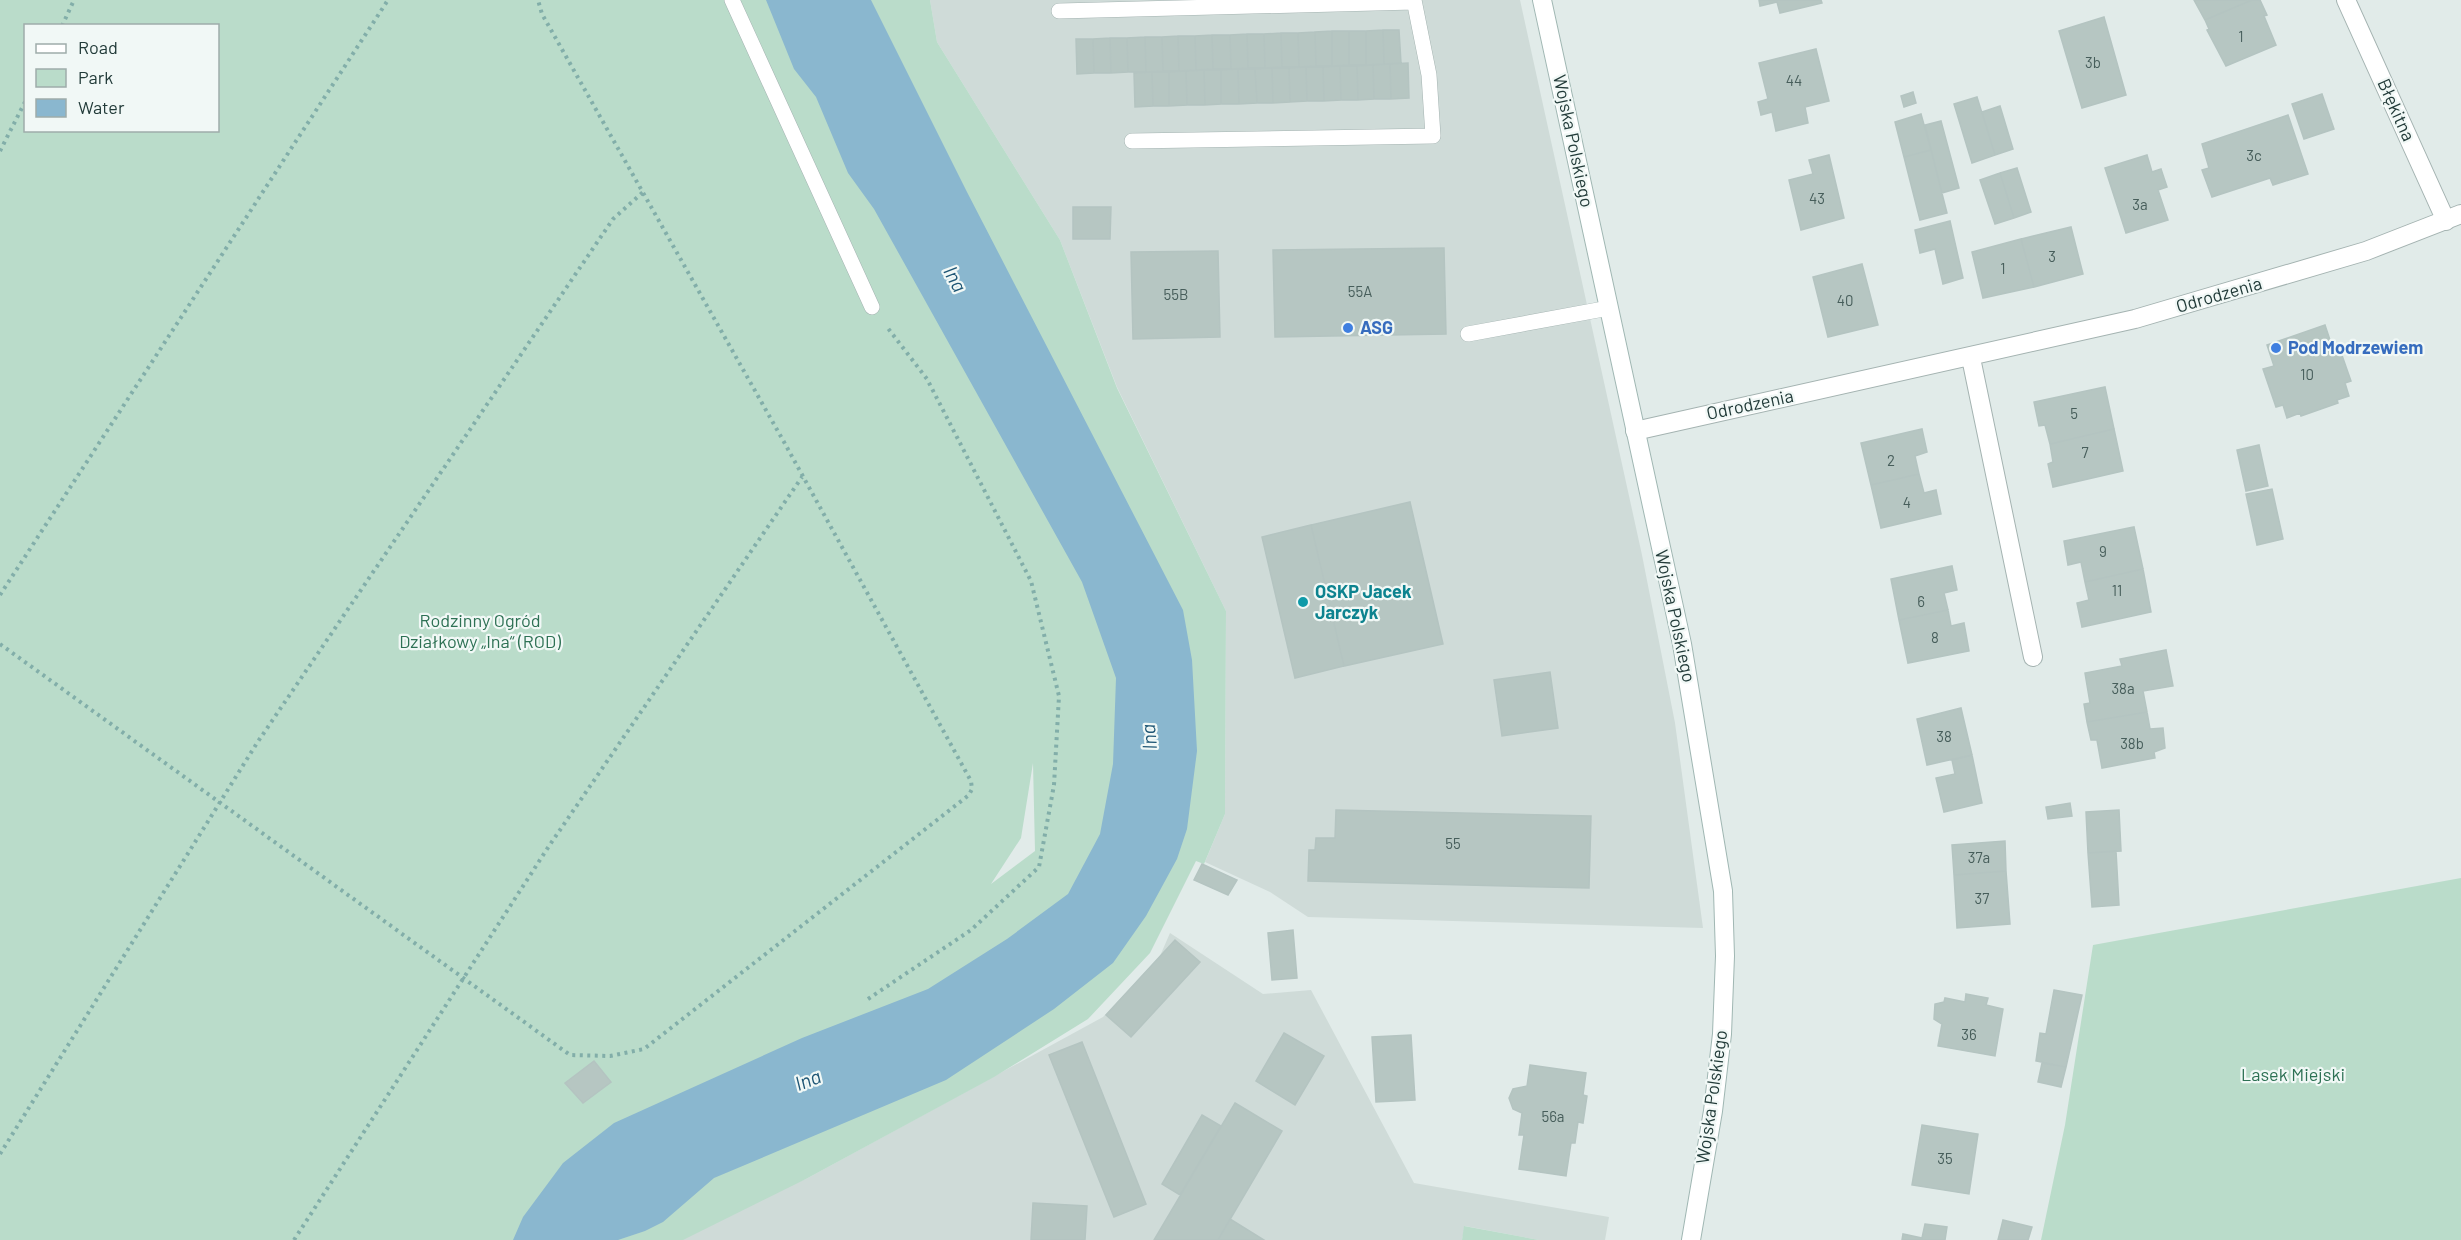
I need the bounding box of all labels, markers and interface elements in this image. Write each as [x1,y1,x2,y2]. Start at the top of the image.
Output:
legend [24,24,219,132]
house number: 1 [2238,27,2244,45]
text: Road [78,36,118,58]
house number: 3b [2085,53,2101,71]
text: Park [78,66,113,88]
house number: 44 [1786,71,1802,89]
street label: Wojska Polskiego [1549,72,1599,209]
street label: Błękitna [2373,75,2420,144]
text: Water [78,96,125,118]
house number: 3c [2246,146,2262,164]
house number: 43 [1809,189,1825,207]
house number: 3a [2132,195,2148,213]
house number: 3 [2048,247,2056,265]
house number: 1 [2000,259,2006,277]
water label: Ina [939,261,973,296]
street label: Odrodzenia [2173,271,2264,317]
house number: 55A [1348,282,1372,300]
house number: 55B [1164,285,1188,303]
house number: 40 [1837,291,1853,309]
place label: ASG [1360,316,1393,338]
marker: ASG [1341,321,1355,335]
place label: Pod Modrzewiem [2288,336,2423,358]
marker: Pod Modrzewiem [2269,341,2283,355]
house number: 10 [2300,365,2314,383]
street label: Odrodzenia [1704,384,1795,424]
house number: 5 [2070,404,2078,422]
house number: 7 [2081,443,2089,461]
house number: 2 [1887,451,1895,469]
house number: 4 [1903,493,1911,511]
house number: 9 [2099,542,2107,560]
street label: Wojska Polskiego [1651,547,1701,684]
place label: OSKP Jacek Jarczyk [1315,580,1412,623]
house number: 11 [2112,581,2122,599]
house number: 6 [1917,592,1925,610]
marker: OSKP Jacek Jarczyk [1296,595,1310,609]
park label: Rodzinny Ogród Działkowy „Ina“ (ROD) [399,609,561,652]
house number: 8 [1931,628,1939,646]
house number: 38a [2111,679,2135,697]
water label: Ina [1135,723,1161,751]
house number: 38 [1936,727,1952,745]
house number: 38b [2120,734,2144,752]
house number: 55 [1445,834,1461,852]
house number: 37a [1968,848,1990,866]
house number: 37 [1975,889,1989,907]
house number: 36 [1961,1025,1977,1043]
street label: Wojska Polskiego [1691,1028,1731,1165]
water label: Ina [791,1063,824,1095]
park label: Lasek Miejski [2241,1063,2345,1085]
house number: 56a [1541,1107,1565,1125]
house number: 35 [1937,1149,1953,1167]

